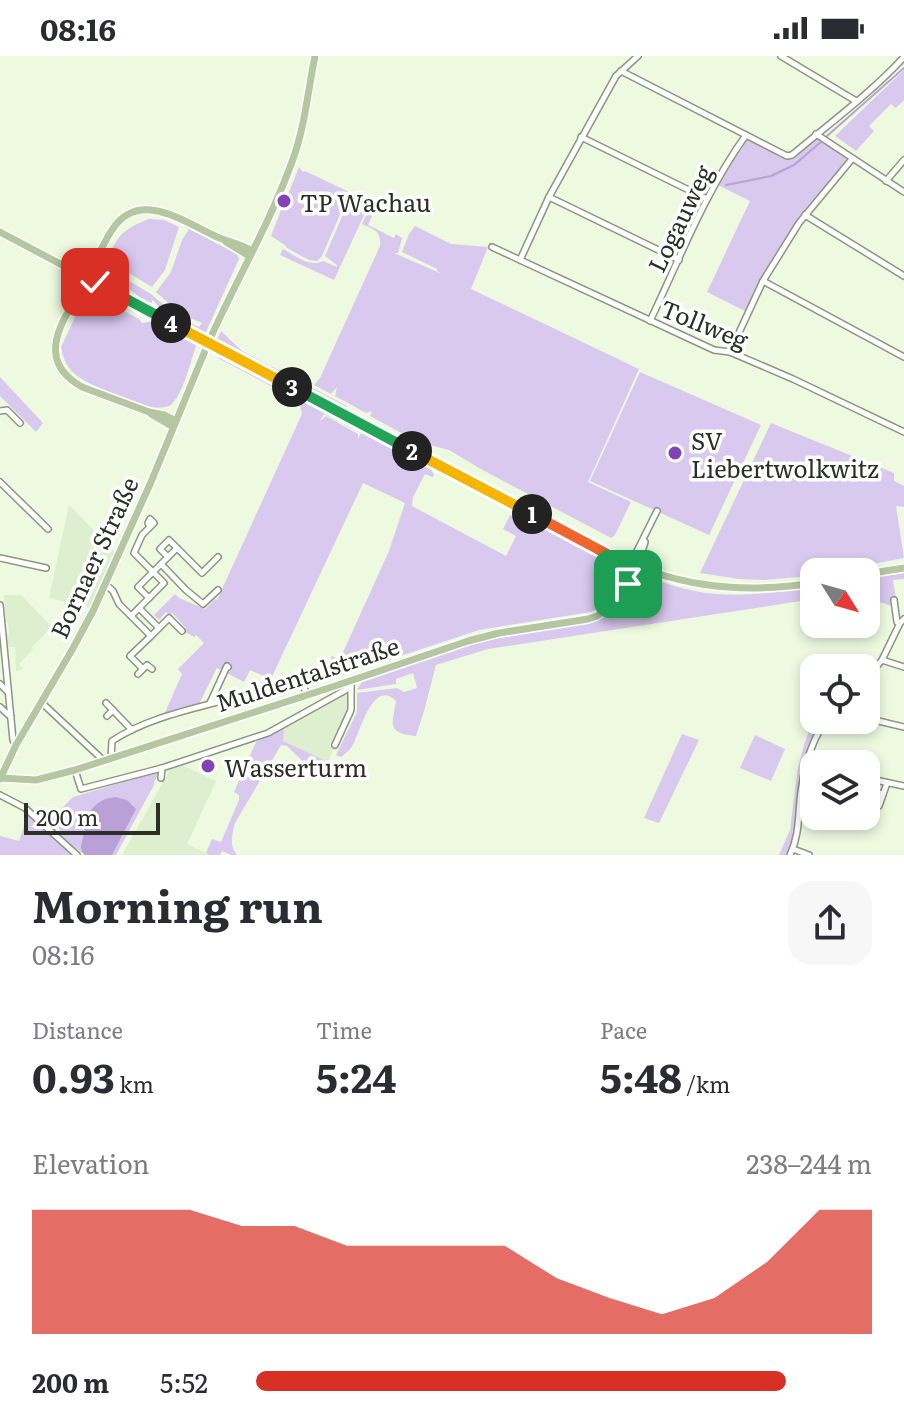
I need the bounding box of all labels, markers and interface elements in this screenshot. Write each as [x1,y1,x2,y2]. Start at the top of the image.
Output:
text: 08:16 [40,6,116,50]
street label: Logauweg [638,158,720,278]
place label: TP Wachau [300,184,431,219]
marker: TP Wachau [275,192,293,210]
pin [61,248,129,316]
icon: check [73,260,117,304]
street label: Tollweg [656,290,755,357]
pin: 4 [151,303,191,343]
text: 4 [164,306,178,339]
pin: 3 [272,367,312,407]
text: 3 [286,370,298,403]
place label: SV Liebertwolkwitz [691,422,879,485]
pin: 2 [392,431,432,471]
text: 2 [406,434,418,467]
marker: SV Liebertwolkwitz [666,444,684,462]
street label: Bornaer Straße [40,471,146,643]
pin: 1 [512,494,552,534]
text: 1 [527,497,537,530]
pin [594,550,662,618]
north arrow [800,558,880,638]
map controls [800,558,880,830]
icon: arrive [606,562,650,606]
street label: Muldentalstraße [211,627,403,719]
button: locate [800,654,880,734]
place label: Wasserturm [224,749,367,784]
button: layers [800,750,880,830]
marker: Wasserturm [199,757,217,775]
scale bar [24,799,160,835]
text: 200 m [36,800,98,833]
text: Morning run [32,871,323,937]
button: share [788,881,872,965]
text: 08:16 [32,934,95,973]
text: Distance [32,1013,123,1046]
text: Time [316,1013,372,1046]
text: Pace [600,1013,647,1046]
text: 0.93 [32,1046,115,1105]
text: 5:24 [316,1046,396,1105]
text: 5:48 [600,1046,682,1105]
text: km [115,1067,154,1100]
text: /km [682,1067,730,1100]
text: Elevation [32,1143,150,1182]
text: 238–244 m [746,1143,872,1182]
text: 200 m [32,1362,109,1401]
text: 5:52 [160,1362,208,1401]

